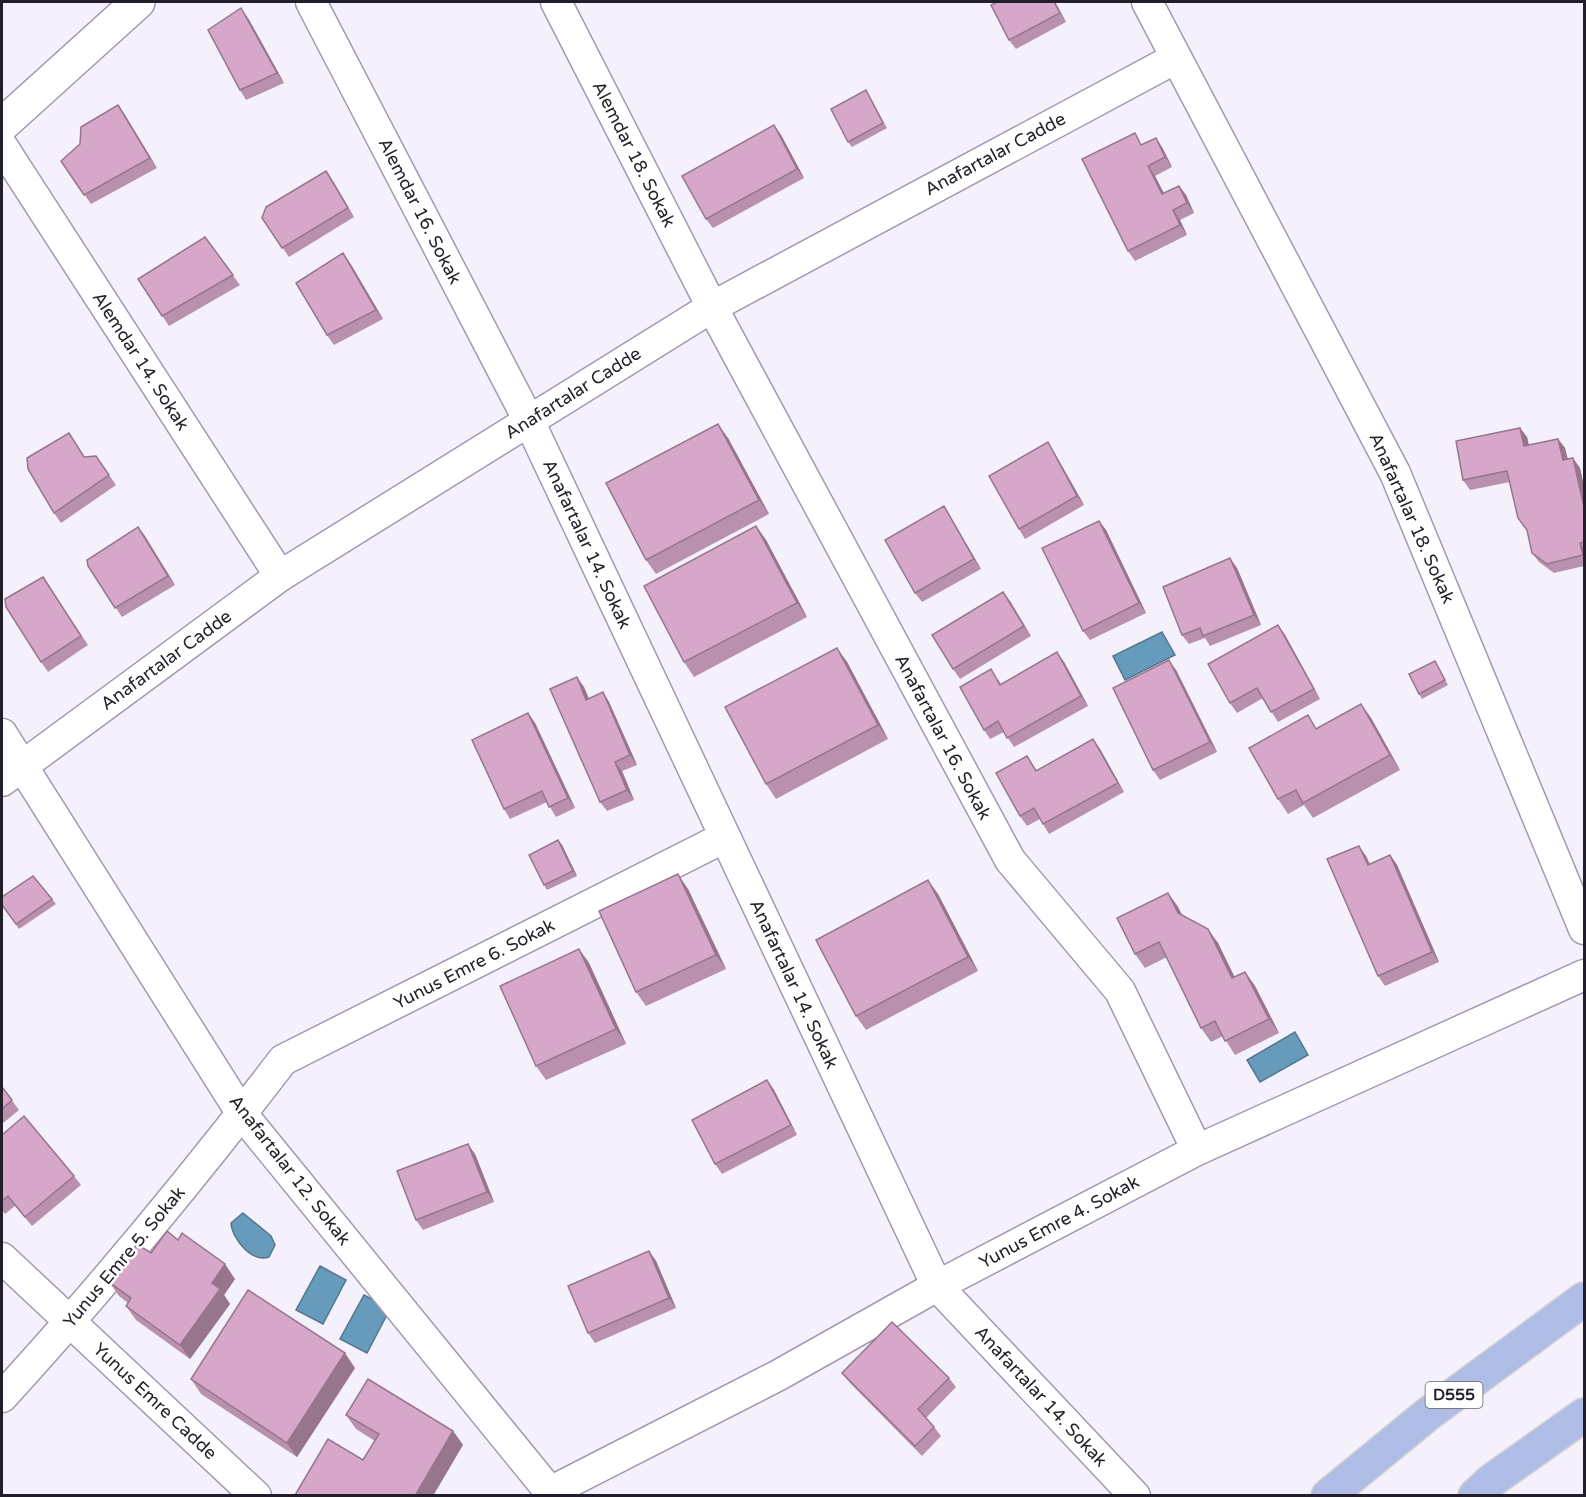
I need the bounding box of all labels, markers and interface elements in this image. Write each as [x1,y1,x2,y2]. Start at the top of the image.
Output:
street label: Alemdar 18. Sokak [588,77,680,231]
street label: Anafartalar Cadde [921,108,1069,200]
street label: Alemdar 16. Sokak [374,134,466,288]
street label: Alemdar 14. Sokak [88,287,194,435]
street label: Anafartalar Cadde [501,342,645,444]
street label: Anafartalar 18. Sokak [1364,429,1460,607]
street label: Anafartalar 14. Sokak [538,456,636,632]
street label: Anafartalar Cadde [96,605,236,715]
street label: Anafartalar 16. Sokak [890,650,996,824]
street label: Anafartalar 14. Sokak [745,896,843,1072]
street label: Yunus Emre 6. Sokak [390,914,558,1014]
street label: Anafartalar 12. Sokak [225,1091,356,1250]
street label: Yunus Emre 4. Sokak [975,1170,1143,1274]
street label: Yunus Emre 5. Sokak [58,1182,190,1332]
street label: Anafartalar 14. Sokak [970,1321,1112,1471]
street label: Yunus Emre Cadde [89,1338,221,1464]
road number: D555 [1426,1382,1482,1408]

